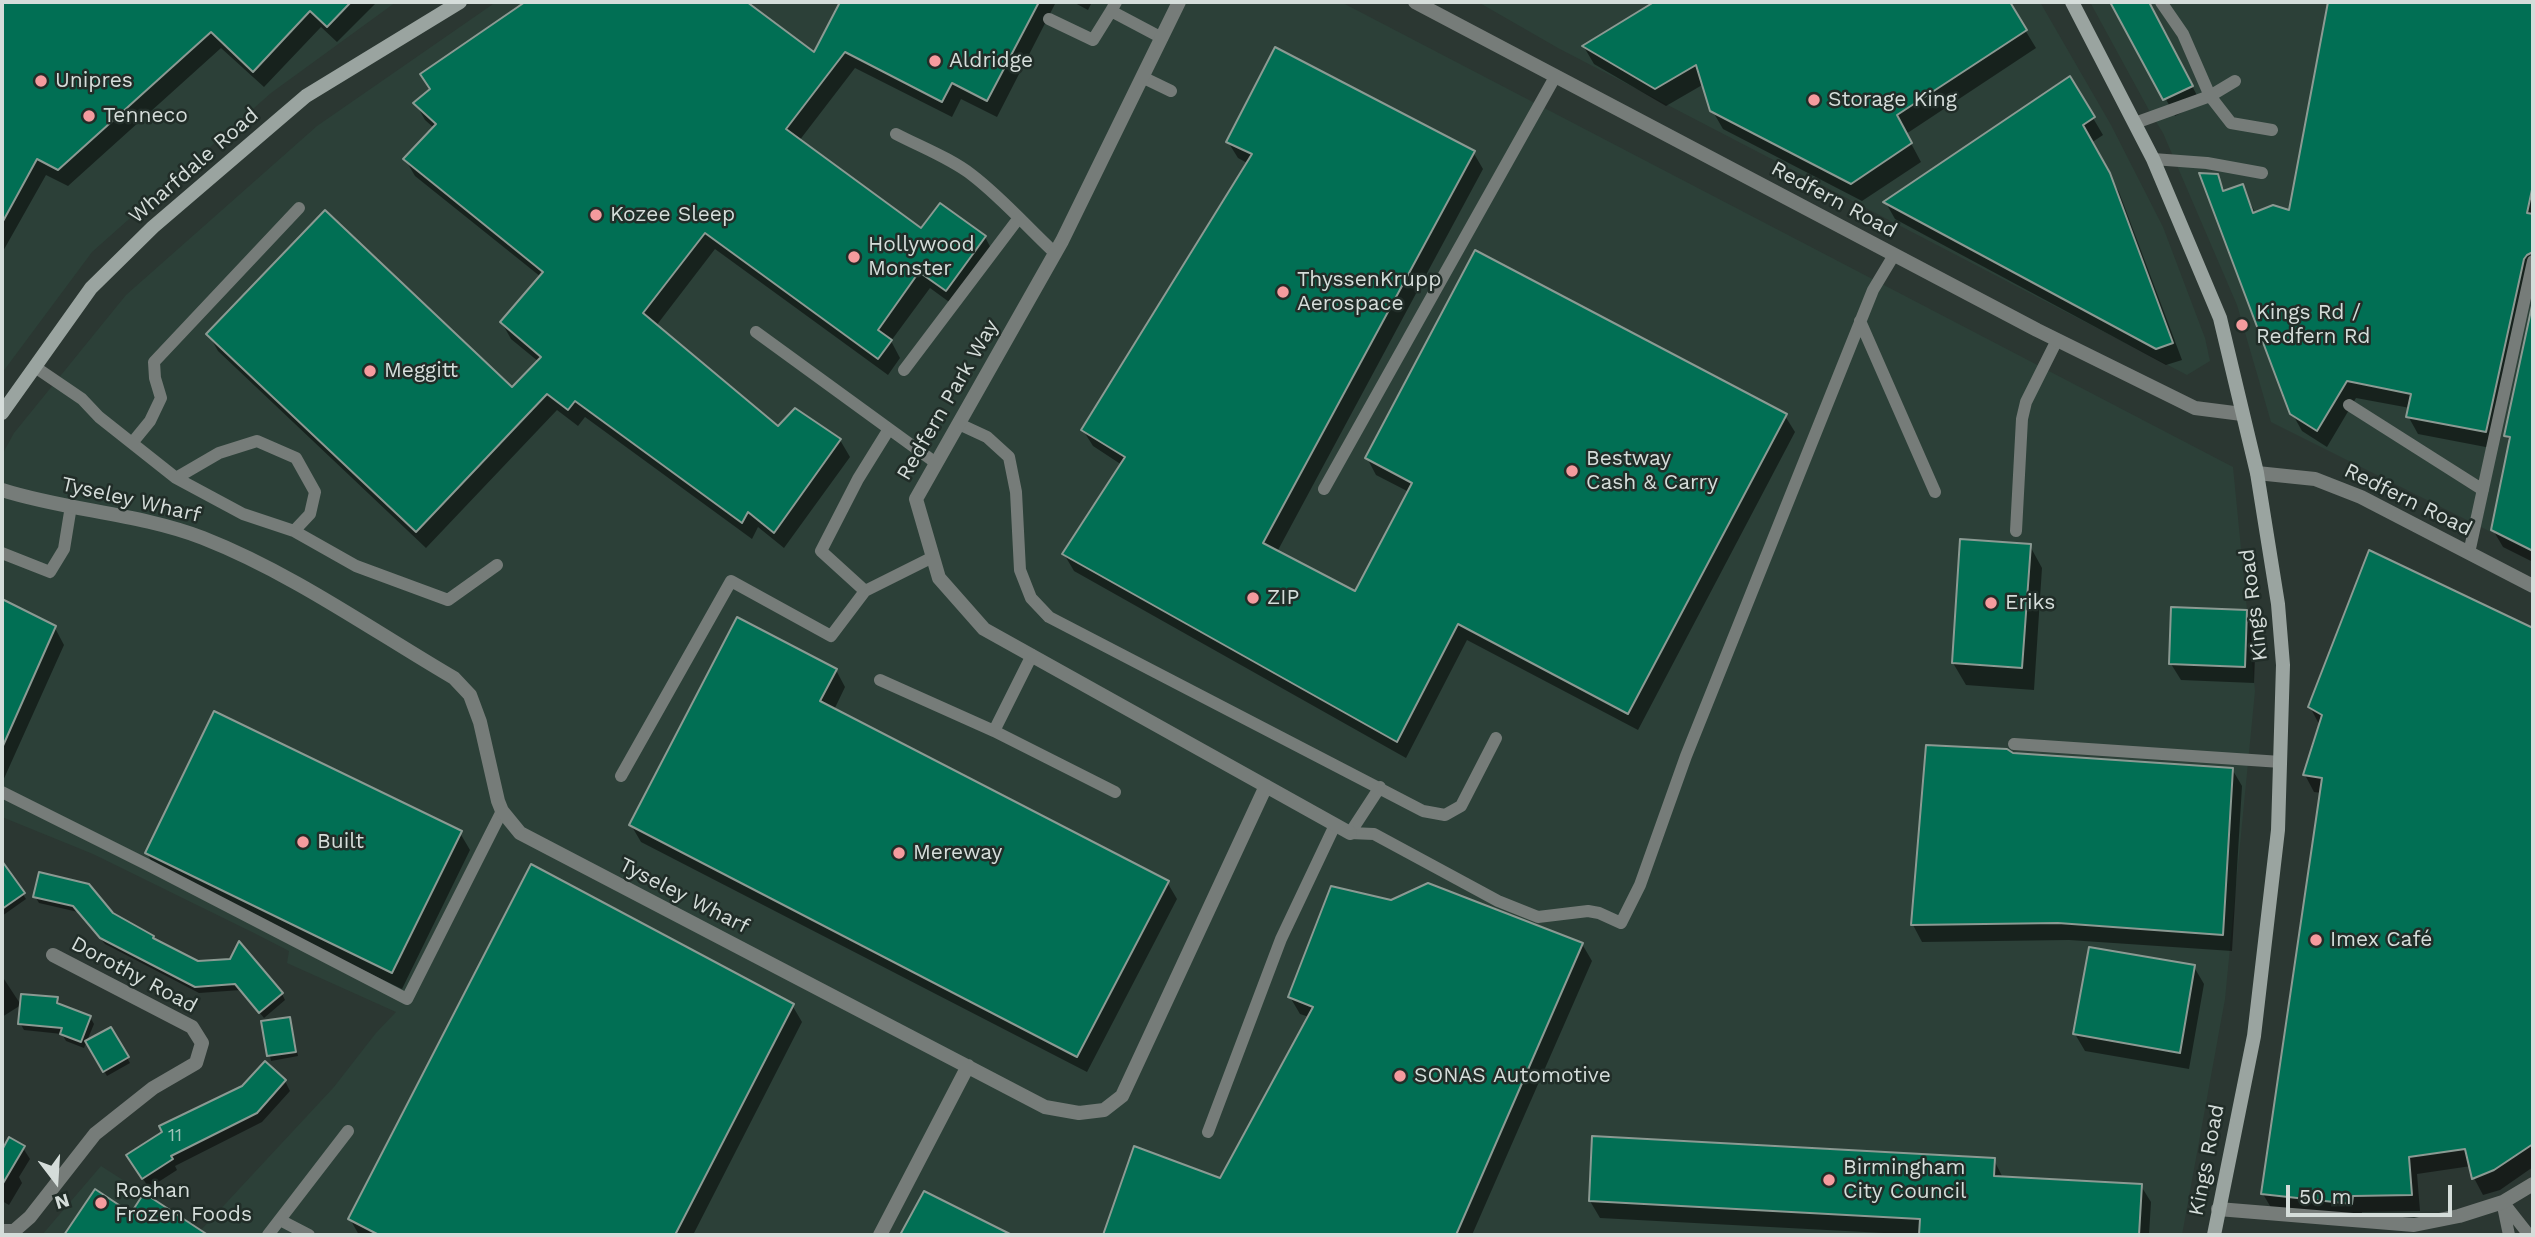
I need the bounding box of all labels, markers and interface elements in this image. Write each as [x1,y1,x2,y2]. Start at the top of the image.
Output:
place label: Aldridge [949,48,1033,74]
marker: Aldridge [927,53,943,69]
place label: Unipres [55,68,133,94]
marker: Unipres [33,73,49,89]
place label: Storage King [1828,87,1957,113]
marker: Storage King [1806,92,1822,108]
place label: Tenneco [103,103,188,129]
street label: Wharfdale Road [124,103,264,229]
marker: Tenneco [81,108,97,124]
street label: Redfern Road [1767,156,1901,244]
place label: Kozee Sleep [610,202,735,228]
marker: Kozee Sleep [588,207,604,223]
place label: Hollywood Monster [868,232,975,282]
marker: Hollywood Monster [846,249,862,265]
place label: ThyssenKrupp Aerospace [1297,267,1441,317]
marker: ThyssenKrupp Aerospace [1275,284,1291,300]
place label: Kings Rd / Redfern Rd [2256,300,2370,350]
street label: Redfern Park Way [892,315,1004,485]
marker: Kings Rd / Redfern Rd [2234,317,2250,333]
place label: Meggitt [384,358,458,384]
marker: Meggitt [362,363,378,379]
place label: Bestway Cash & Carry [1586,446,1718,496]
street label: Redfern Road [2340,458,2476,542]
marker: Bestway Cash & Carry [1564,463,1580,479]
street label: Tyseley Wharf [59,472,203,528]
street label: Kings Road [2235,547,2273,663]
place label: ZIP [1267,585,1299,611]
marker: ZIP [1245,590,1261,606]
place label: Eriks [2005,590,2055,616]
marker: Eriks [1983,595,1999,611]
place label: Built [317,829,364,855]
marker: Built [295,834,311,850]
place label: Mereway [913,840,1002,866]
marker: Mereway [891,845,907,861]
street label: Tyseley Wharf [615,852,753,940]
place label: Imex Café [2330,927,2432,953]
street label: Dorothy Road [67,931,201,1019]
marker: Imex Café [2308,932,2324,948]
place label: SONAS Automotive [1414,1063,1611,1089]
marker: SONAS Automotive [1392,1068,1408,1084]
street label: Kings Road [2184,1102,2230,1218]
house number: 11 [168,1125,182,1147]
north arrow [21,1146,91,1216]
place label: Birmingham City Council [1843,1155,1967,1205]
scale bar [2290,1170,2456,1214]
marker: Birmingham City Council [1821,1172,1837,1188]
place label: Roshan Frozen Foods [115,1178,252,1228]
text: 50 m [2299,1184,2351,1209]
text: N [52,1189,72,1215]
marker: Roshan Frozen Foods [93,1195,109,1211]

